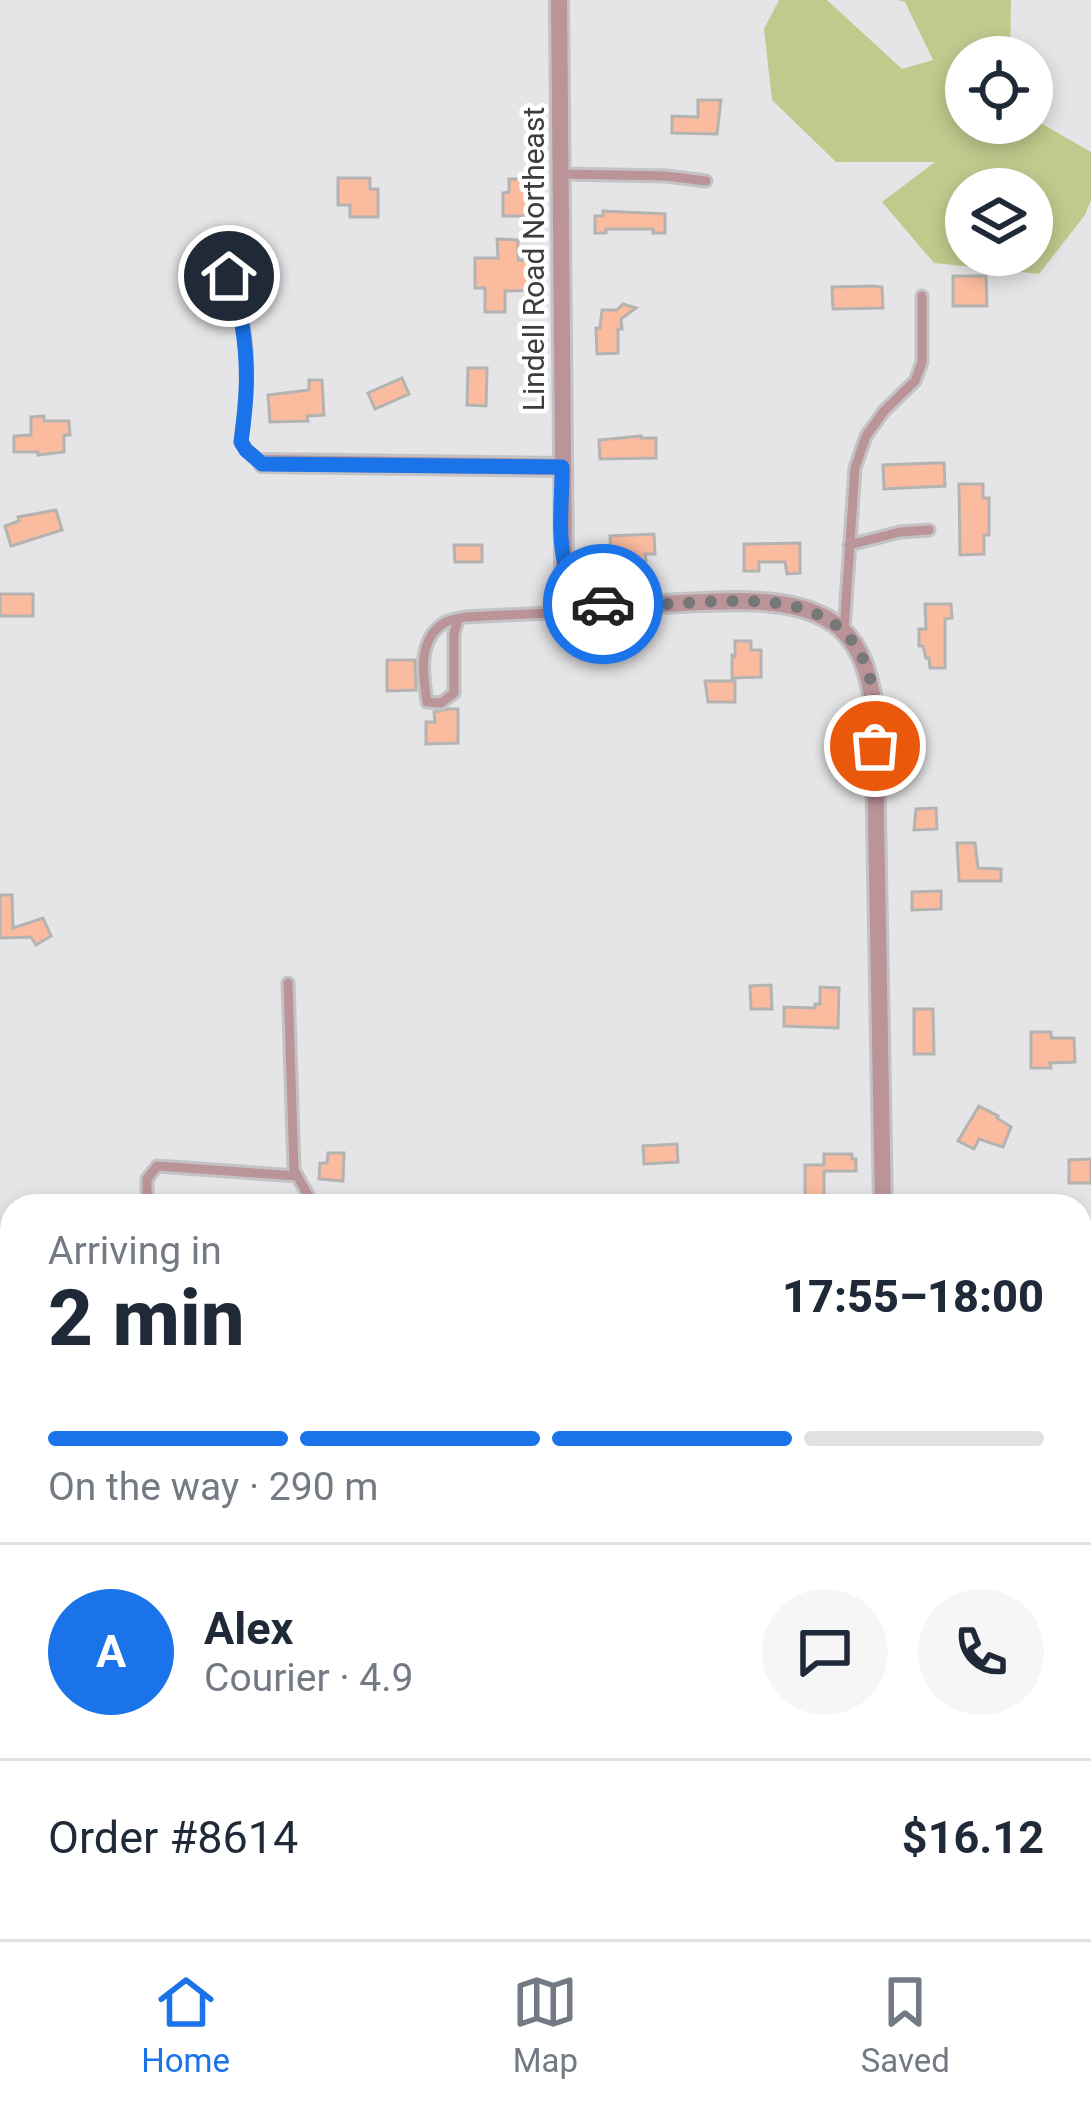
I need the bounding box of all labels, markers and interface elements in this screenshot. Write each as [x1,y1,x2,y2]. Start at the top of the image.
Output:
map controls [945,36,1053,276]
button: locate [945,36,1053,144]
street label: Lindell Road Northeast [516,107,551,411]
button: layers [945,168,1053,276]
pin [178,225,280,327]
icon: home [196,243,262,309]
courier [543,544,663,664]
icon: car [570,571,636,637]
pin [824,695,926,797]
icon: bag [842,713,908,779]
text: Arriving in [48,1228,222,1274]
text: 17:55–18:00 [782,1270,1044,1323]
text: 2 min [48,1273,245,1364]
text: On the way · 290 m [48,1464,379,1510]
button: chat [762,1589,888,1715]
button: phone [918,1589,1044,1715]
text: Alex [204,1602,293,1655]
text: A [96,1625,126,1678]
text: Courier · 4.9 [204,1655,413,1701]
text: Order #8614 [48,1811,298,1864]
text: $16.12 [902,1811,1044,1864]
tab: Home [141,1969,230,2080]
tab: Map [512,1969,578,2080]
tab: Saved [861,1969,950,2080]

